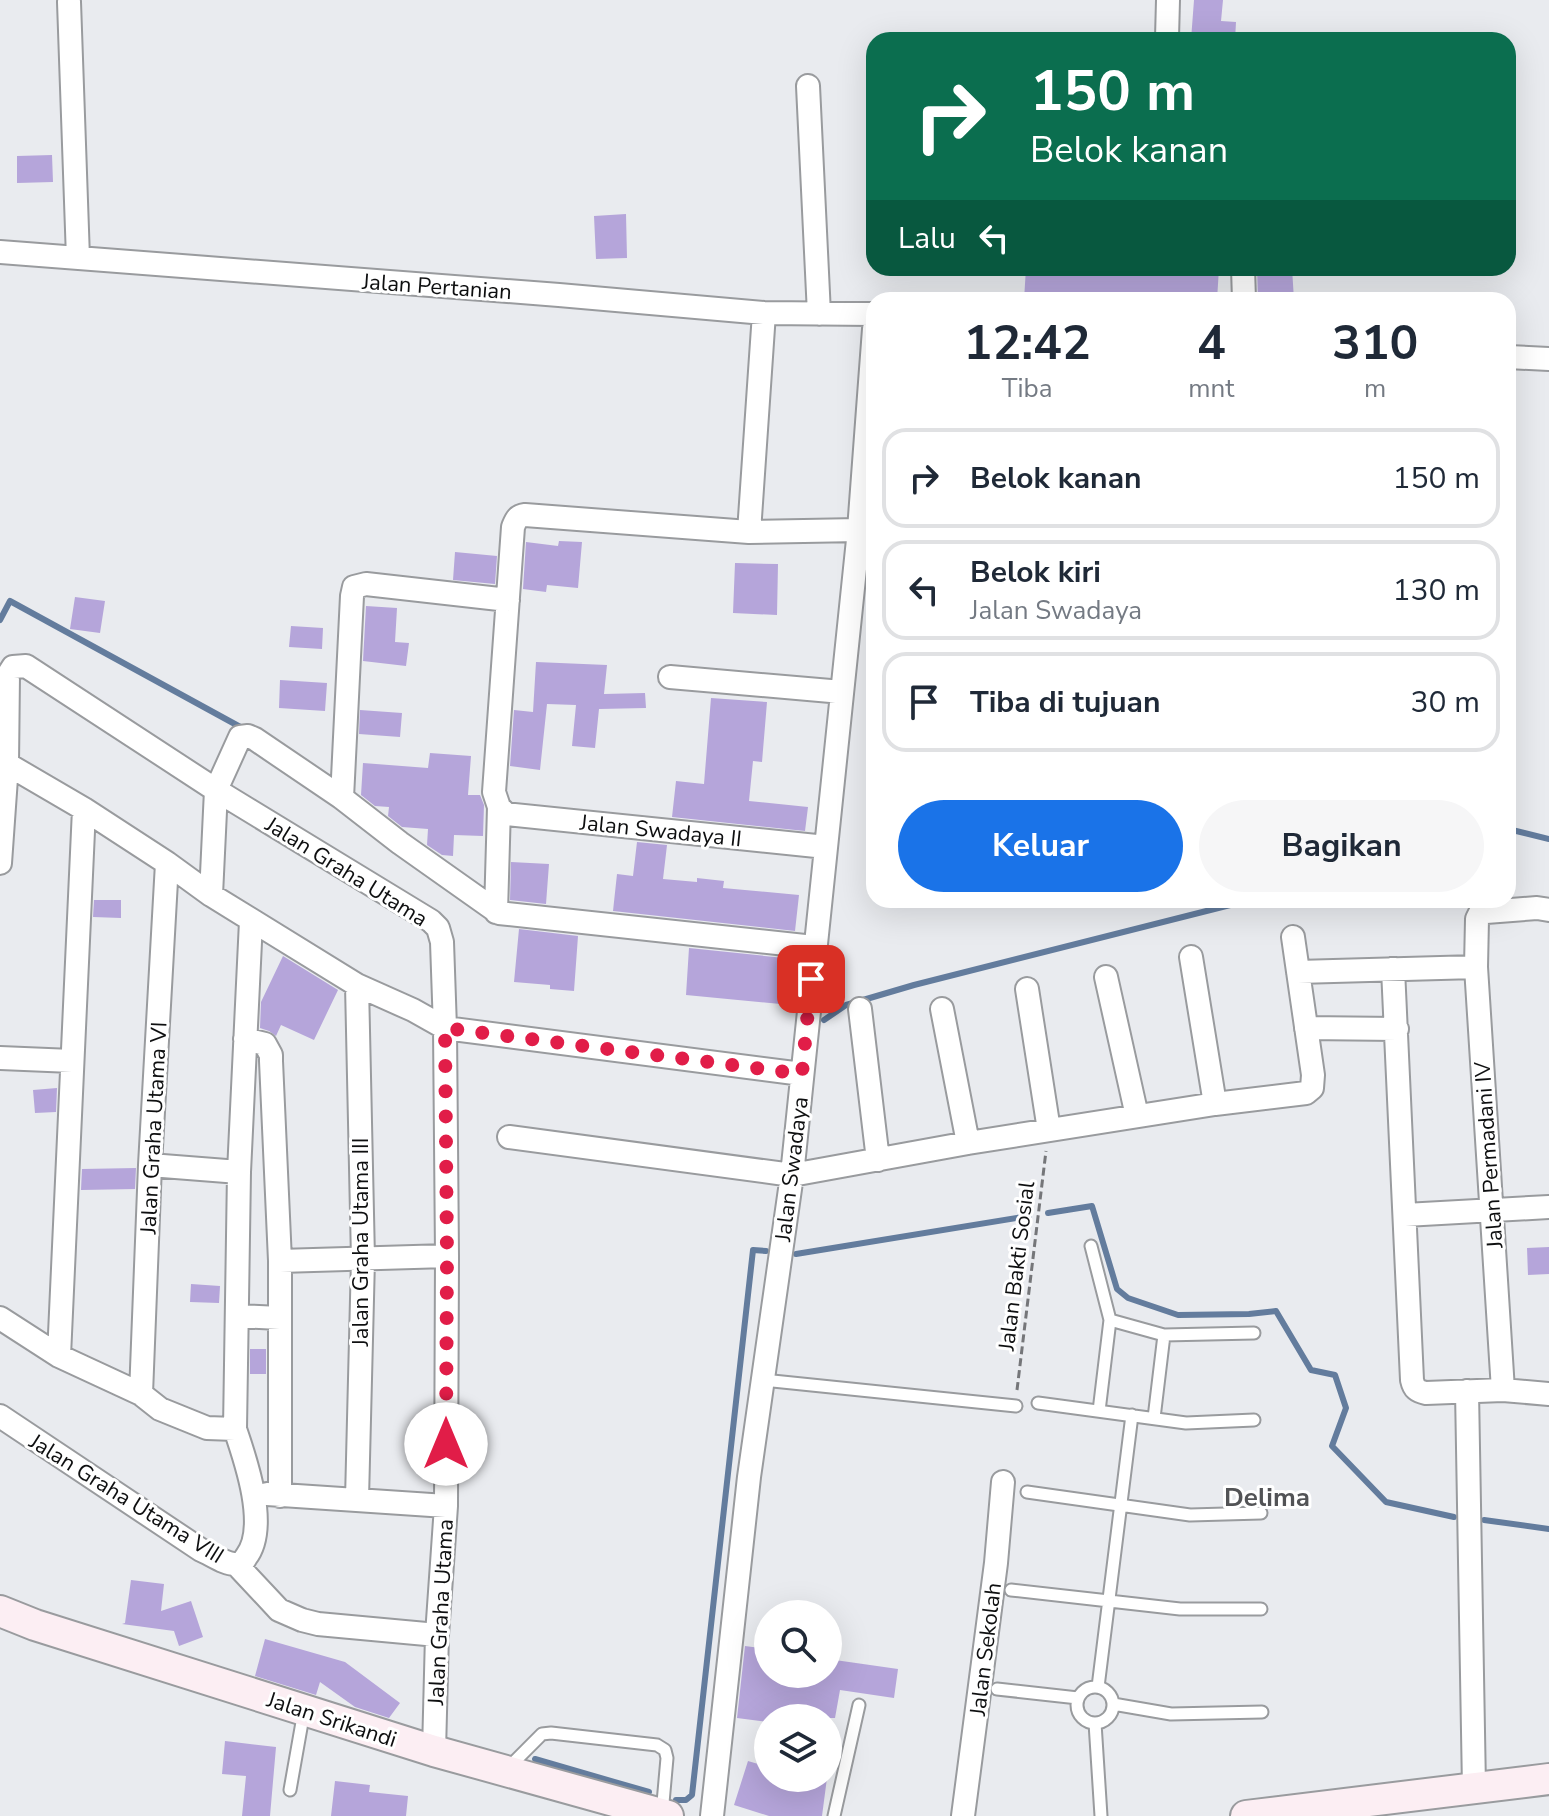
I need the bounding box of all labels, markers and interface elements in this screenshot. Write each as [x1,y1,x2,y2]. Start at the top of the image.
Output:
text: 150 m [1030,53,1195,130]
icon: right [898,64,1002,168]
text: Belok kanan [1030,126,1228,175]
icon: left [972,216,1016,260]
text: Lalu [898,218,956,259]
street label: Jalan Pertanian [360,267,513,307]
text: 12:42 [964,310,1091,376]
text: 4 [1197,310,1226,376]
text: 310 [1332,310,1418,376]
text: Tiba [1002,371,1052,406]
text: mnt [1188,371,1234,406]
text: m [1364,371,1386,406]
icon: right [902,456,946,500]
text: Belok kanan [970,458,1142,499]
text: 150 m [1393,458,1480,499]
text: Belok kiri [970,552,1101,593]
icon: left [902,568,946,612]
text: 130 m [1393,570,1480,611]
text: Jalan Swadaya [970,593,1142,628]
icon: arrive [902,680,946,724]
text: Tiba di tujuan [970,682,1161,723]
text: 30 m [1411,682,1480,723]
button: Keluar [898,800,1183,892]
button: Bagikan [1199,800,1484,892]
street label: Jalan Swadaya II [578,807,743,854]
street label: Jalan Graha Utama [259,809,433,934]
pin [777,945,845,1013]
icon: arrive [789,957,833,1001]
street label: Jalan Graha Utama VI [133,1021,175,1236]
street label: Jalan Permadani IV [1467,1060,1511,1250]
street label: Jalan Swadaya [768,1095,816,1244]
street label: Jalan Graha Utama III [346,1138,376,1347]
street label: Jalan Bakti Sosial [992,1179,1042,1354]
position arrow [404,1402,488,1486]
street label: Jalan Graha Utama VIII [23,1426,229,1571]
district label: Delima [1224,1480,1310,1515]
street label: Jalan Graha Utama [421,1518,461,1707]
street label: Jalan Sekolah [963,1581,1009,1718]
map controls [754,1600,842,1792]
button: search [754,1600,842,1688]
street label: Jalan Srikandi [262,1685,400,1755]
button: layers [754,1704,842,1792]

